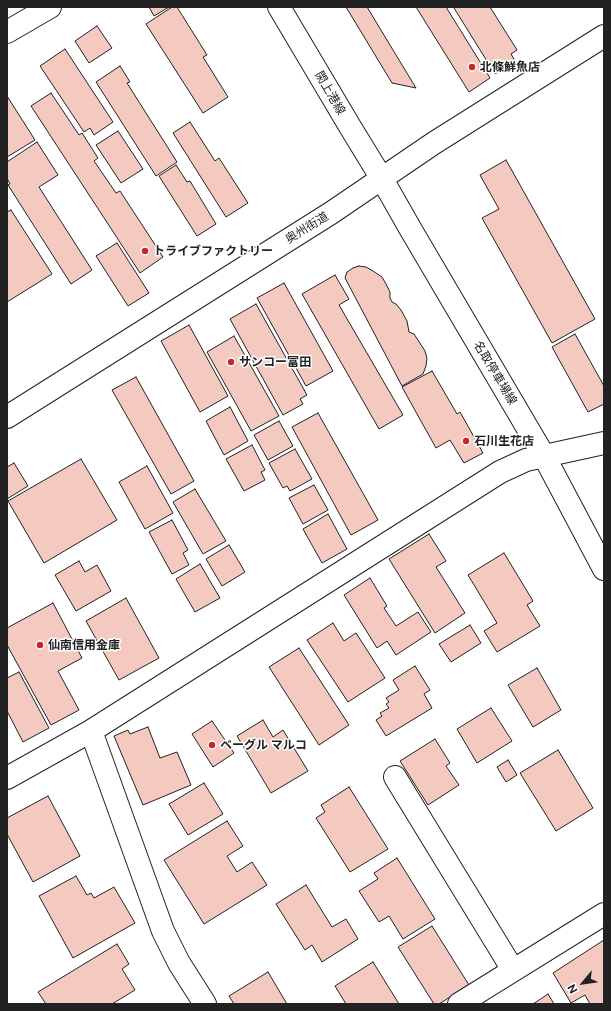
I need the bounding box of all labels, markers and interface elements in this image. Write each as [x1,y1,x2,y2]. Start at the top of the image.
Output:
place label: 北條鮮魚店 [480,60,540,74]
marker: 北條鮮魚店 [467,62,477,72]
street label: 閖上港線 [312,69,348,117]
street label: 奥州街道 [283,209,331,247]
place label: トライブファクトリー [153,244,273,258]
marker: トライブファクトリー [140,246,150,256]
street label: 名取停車場線 [470,338,520,408]
place label: サンコー富田 [239,355,311,369]
marker: サンコー富田 [226,357,236,367]
place label: 石川生花店 [474,434,534,448]
marker: 石川生花店 [461,436,471,446]
place label: 仙南信用金庫 [48,638,120,652]
marker: 仙南信用金庫 [35,640,45,650]
place label: ベーグル マルコ [220,738,307,752]
marker: ベーグル マルコ [207,740,217,750]
north arrow [563,963,603,1003]
text: N [565,982,580,995]

